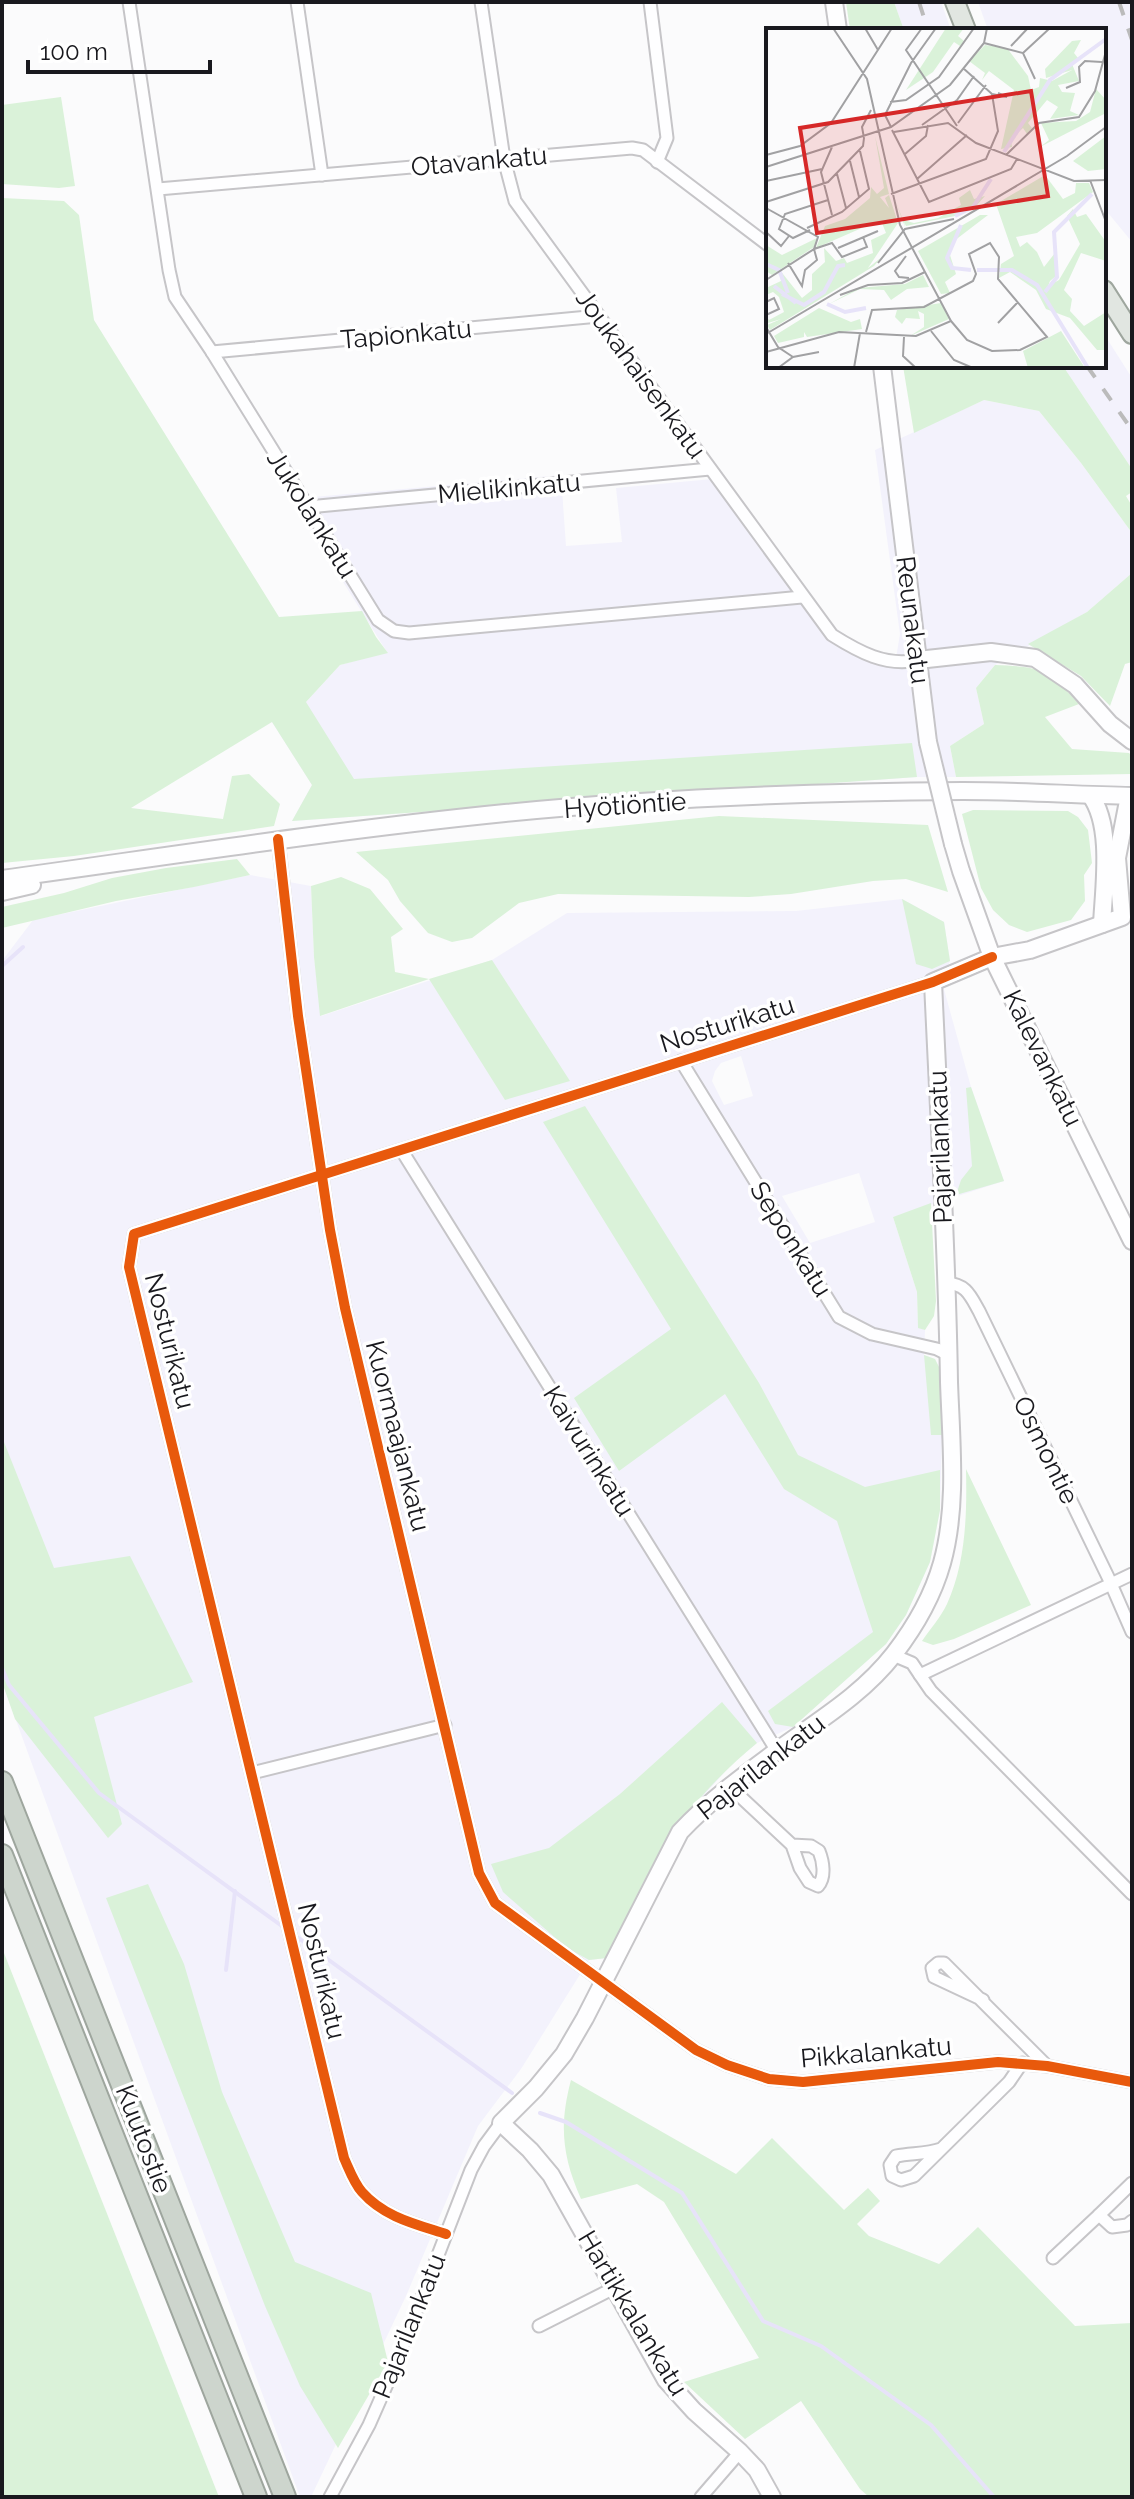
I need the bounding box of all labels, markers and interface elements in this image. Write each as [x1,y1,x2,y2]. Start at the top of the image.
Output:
scale bar [28,24,210,74]
inset map [766,28,1106,368]
text: 100 m [40,37,108,66]
street label: Otavankatu [410,140,548,182]
street label: Joukahaisenkatu [570,284,712,464]
street label: Tapionkatu [339,313,473,355]
street label: Jukolankatu [261,445,363,583]
street label: Mielikinkatu [436,467,582,509]
street label: Reunakatu [890,554,936,686]
street label: Hyötiöntie [563,786,687,824]
street label: Kalevankatu [997,985,1089,1131]
street label: Nosturikatu [656,989,798,1059]
street label: Pajarilankatu [922,1070,958,1224]
street label: Seponkatu [744,1176,838,1302]
street label: Nosturikatu [139,1270,201,1412]
street label: Kuormaajankatu [360,1337,436,1535]
street label: Kaivurinkatu [537,1380,641,1522]
street label: Osmontie [1007,1391,1085,1509]
street label: Pajarilankatu [691,1708,831,1826]
street label: Nosturikatu [292,1900,352,2042]
street label: Pikkalankatu [799,2030,953,2074]
street label: Kuutostie [110,2081,178,2197]
street label: Hartikkalankatu [572,2225,694,2401]
street label: Pajarilankatu [366,2249,452,2403]

